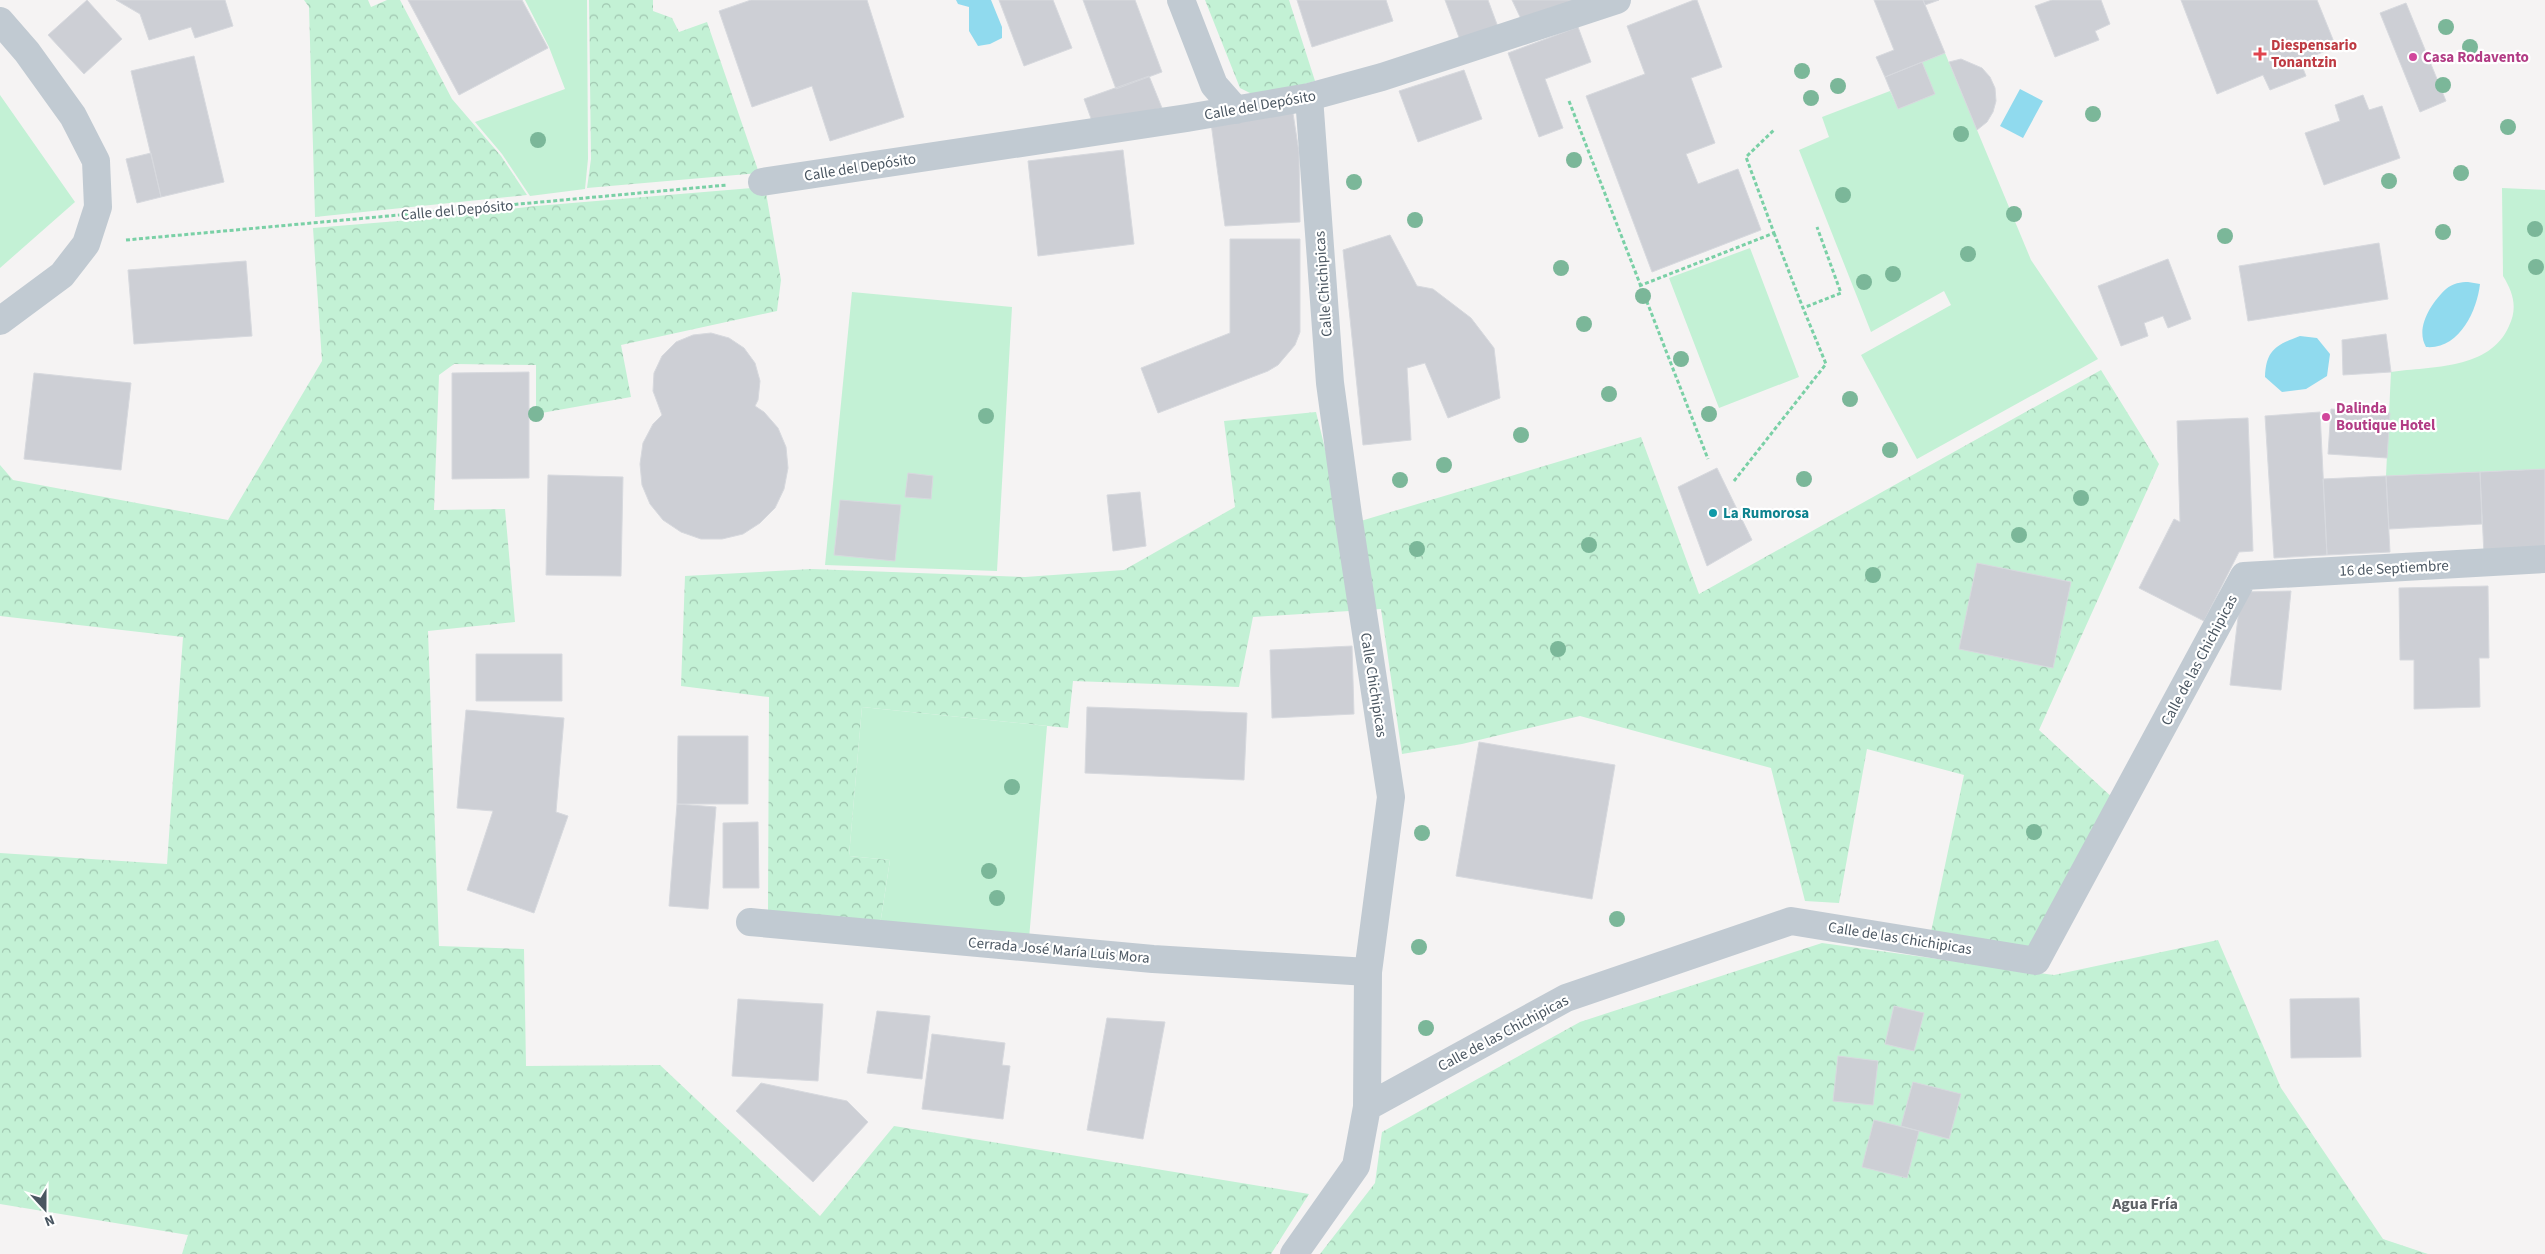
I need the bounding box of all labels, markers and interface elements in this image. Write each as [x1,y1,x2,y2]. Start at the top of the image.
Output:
place label: Diespensario Tonantzin [2271,35,2357,73]
marker: Diespensario Tonantzin [2253,47,2267,61]
place label: Casa Rodavento [2423,47,2529,68]
marker: Casa Rodavento [2407,51,2419,63]
street label: Calle del Depósito [1203,85,1317,126]
street label: Calle del Depósito [803,148,917,187]
street label: Calle del Depósito [400,195,514,226]
street label: Calle Chichipicas [1309,230,1338,338]
place label: Dalinda Boutique Hotel [2336,398,2436,436]
marker: Dalinda Boutique Hotel [2320,411,2332,423]
place label: La Rumorosa [1723,503,1809,524]
marker: La Rumorosa [1707,507,1719,519]
street label: 16 de Septiembre [2339,555,2449,582]
street label: Calle de las Chichipicas [2156,591,2243,729]
street label: Calle Chichipicas [1355,631,1392,739]
street label: Calle de las Chichipicas [1827,917,1973,960]
street label: Cerrada José María Luis Mora [967,932,1151,969]
street label: Calle de las Chichipicas [1434,990,1572,1077]
north arrow [20,1184,70,1234]
district label: Agua Fría [2111,1193,2178,1215]
text: N [41,1209,57,1231]

